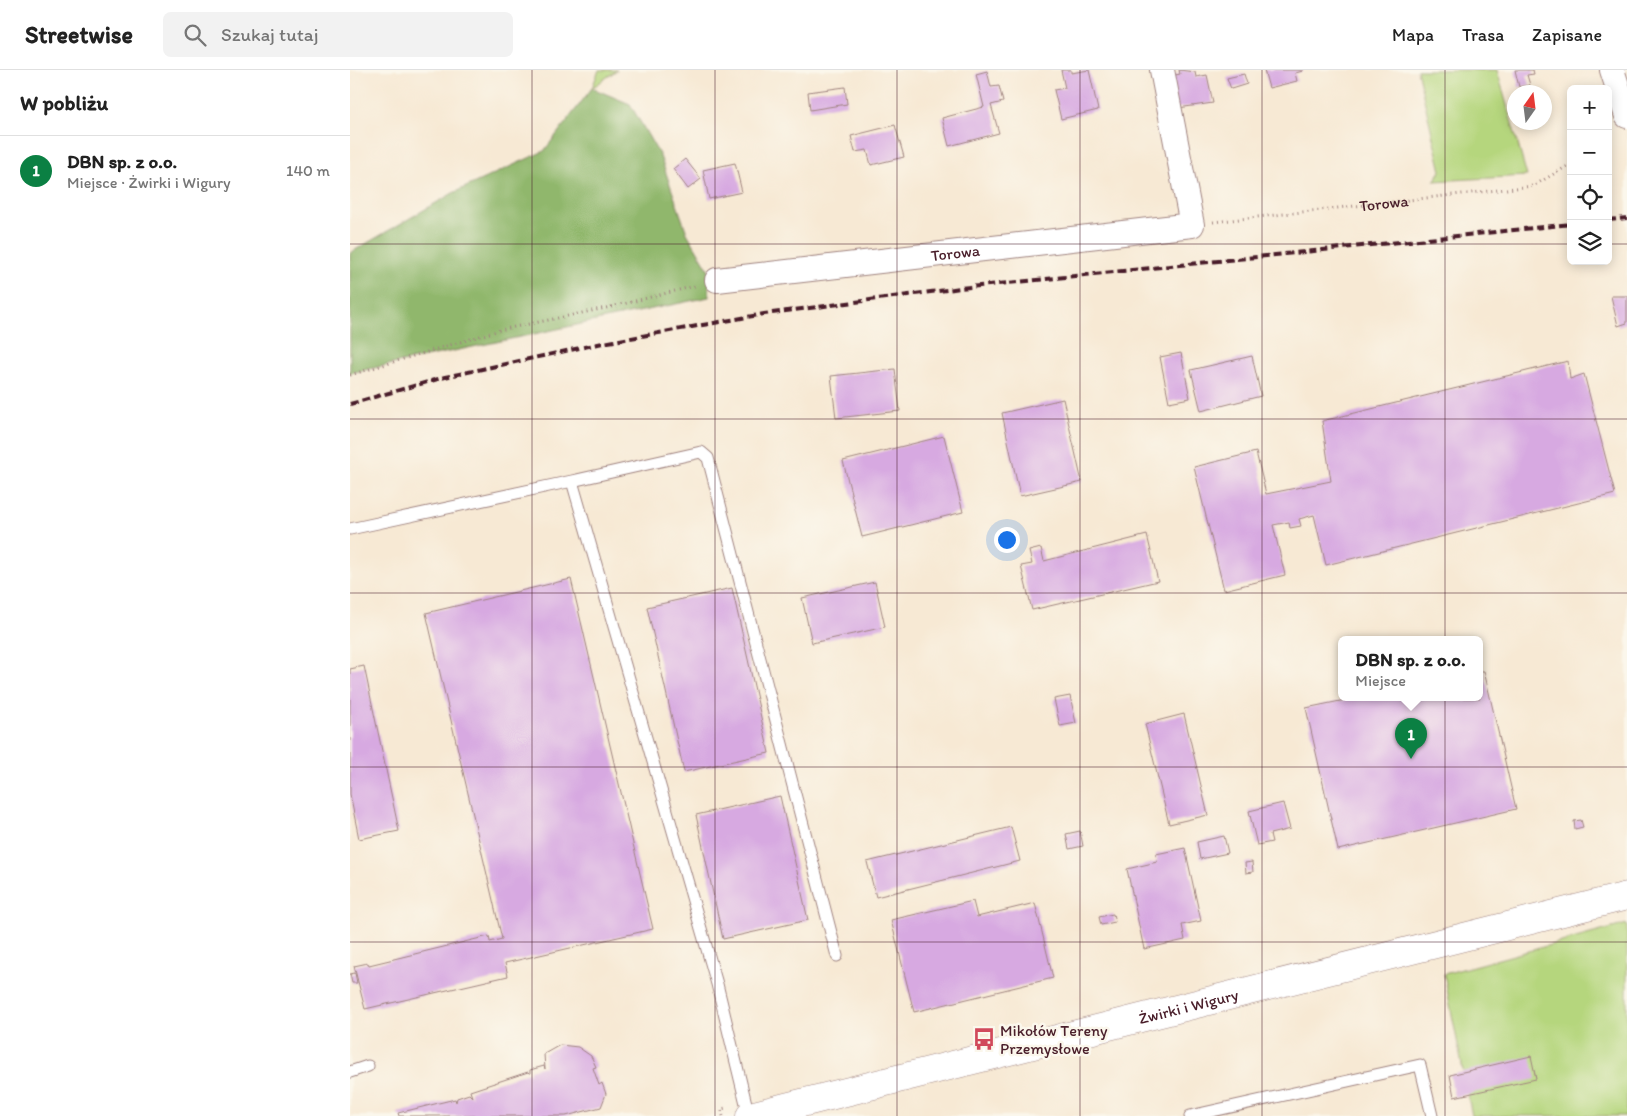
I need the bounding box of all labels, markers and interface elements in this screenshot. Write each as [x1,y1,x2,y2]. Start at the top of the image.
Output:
search box [163,12,513,57]
text: Streetwise [25,20,133,49]
icon: search [181,21,209,49]
text: Szukaj tutaj [221,23,318,46]
text: Mapa [1392,24,1434,46]
text: Trasa [1462,24,1504,46]
text: Zapisane [1532,24,1602,46]
north arrow [1507,85,1552,130]
map controls [1567,85,1612,265]
button: + [1567,85,1612,130]
text: W pobliżu [20,90,108,115]
button: − [1567,130,1612,175]
text: DBN sp. z o.o. [67,150,177,173]
text: 1 [32,161,40,180]
text: 140 m [286,161,330,180]
text: Miejsce · Żwirki i Wigury [67,173,231,192]
button: locate [1567,175,1612,220]
street label: Torowa [1358,190,1410,215]
button: layers [1567,220,1612,265]
street label: Torowa [930,240,982,265]
your location [994,527,1020,553]
popup [1338,636,1483,701]
text: DBN sp. z o.o. [1355,648,1466,671]
text: Miejsce [1355,671,1406,690]
pin: 1 [1395,718,1427,759]
street label: Żwirki i Wigury [1137,984,1241,1028]
place label: Mikołów Tereny Przemysłowe [1000,1021,1108,1058]
bus stop icon: Mikołów Tereny Przemysłowe [971,1026,997,1052]

